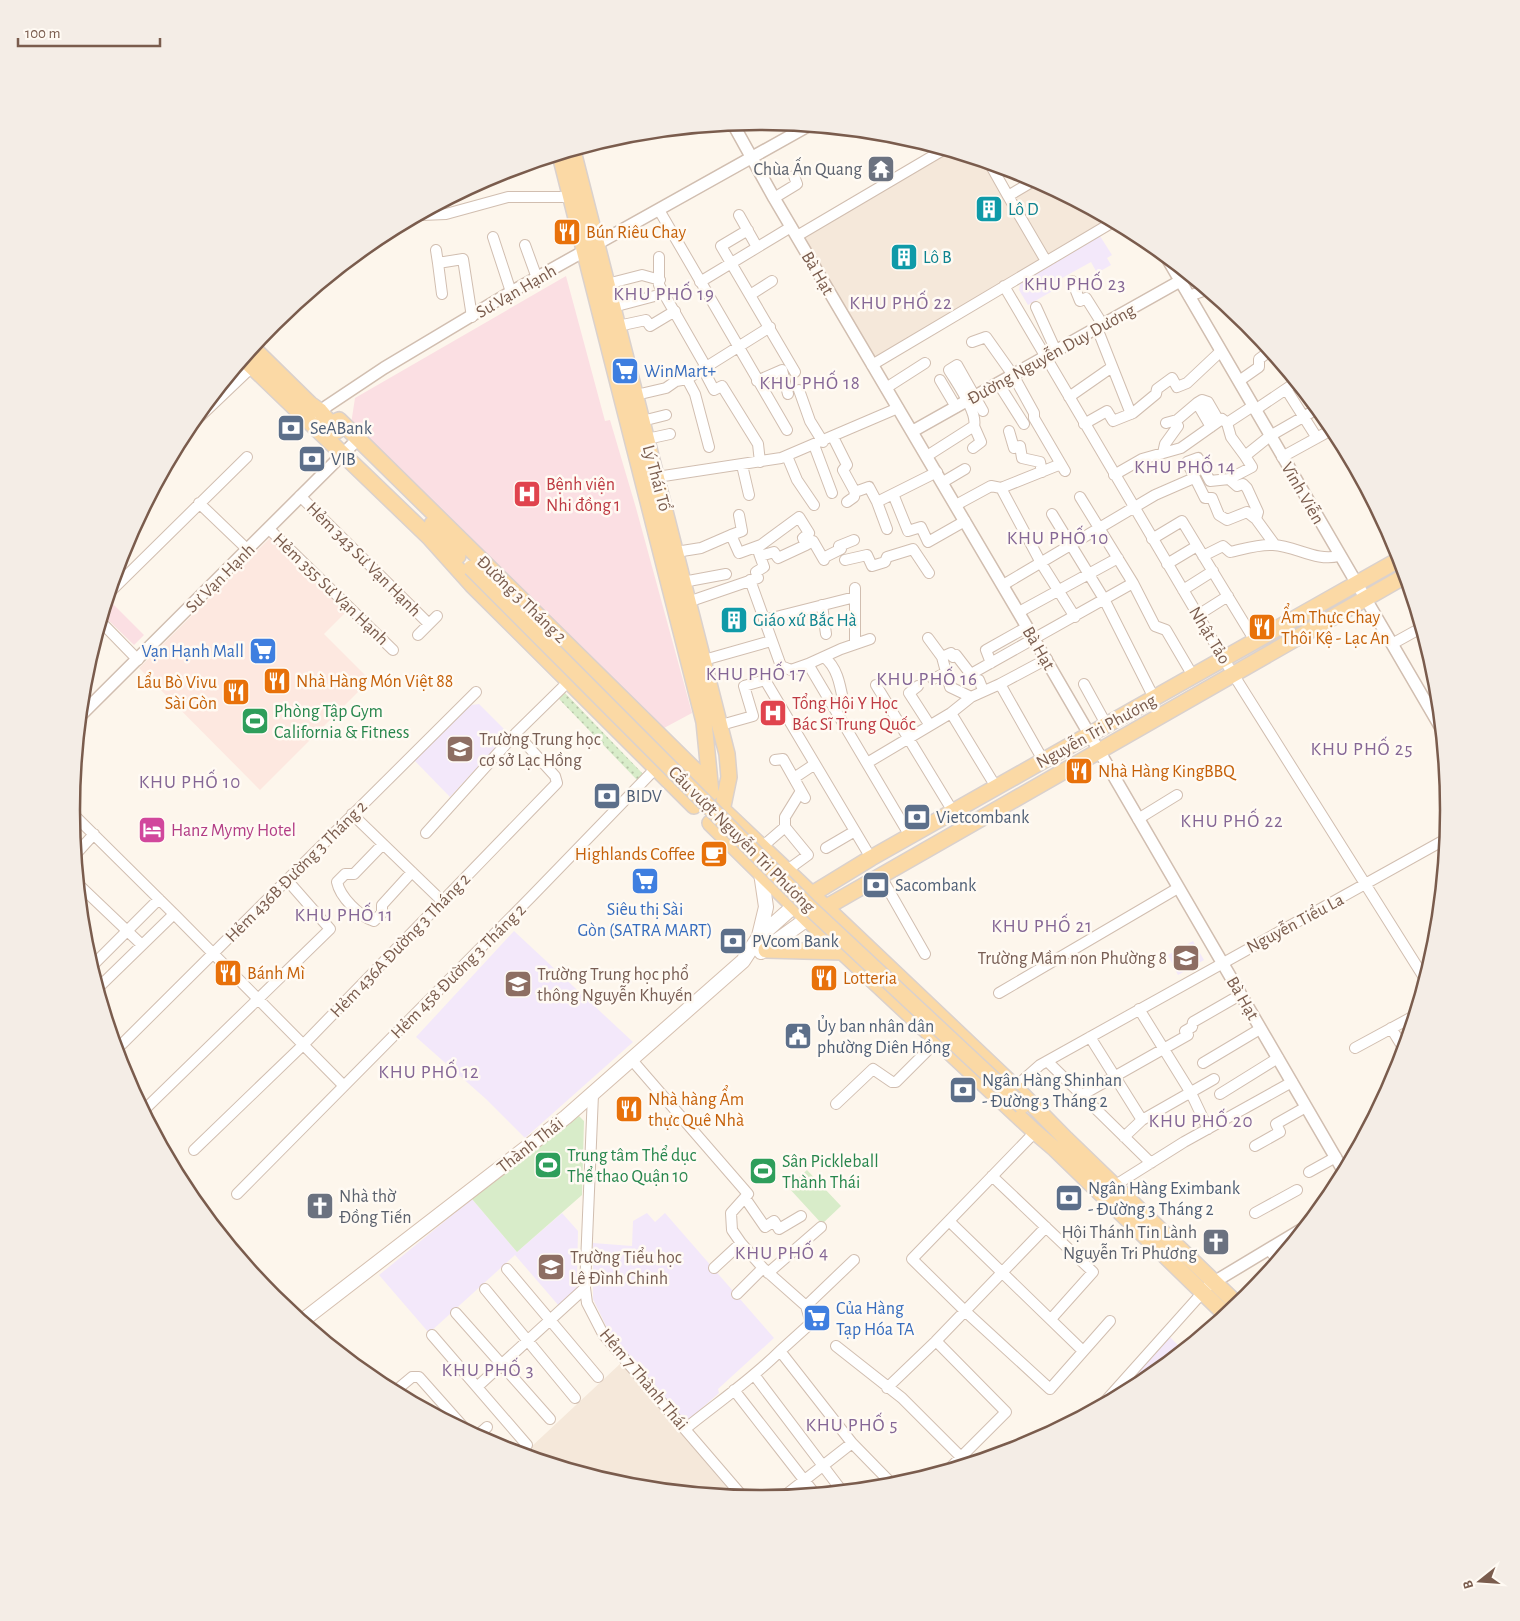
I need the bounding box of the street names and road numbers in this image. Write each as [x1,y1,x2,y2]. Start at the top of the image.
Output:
street label: Bà Hạt [798,249,837,299]
street label: Sư Vạn Hạnh [473,262,560,322]
street label: Đường Nguyễn Duy Dương [964,299,1139,409]
street label: Lý Thái Tổ [639,443,675,514]
street label: Vĩnh Viễn [1277,458,1329,528]
street label: Hẻm 343 Sư Vạn Hạnh [303,499,424,620]
street label: Hẻm 355 Sư Vạn Hạnh [269,530,391,649]
street label: Sư Vạn Hạnh [183,541,259,617]
street label: Đường 3 Tháng 2 [473,553,570,647]
street label: Nhật Tảo [1185,604,1233,667]
street label: Bà Hạt [1019,624,1058,674]
street label: Nguyễn Tri Phương [1033,690,1160,772]
street label: Cầu vượt Nguyễn Tri Phương [665,762,819,916]
street label: Hẻm 436B Đường 3 Tháng 2 [222,797,371,946]
street label: Hẻm 436A Đường 3 Tháng 2 [327,870,474,1021]
street label: Nguyễn Tiểu La [1243,889,1347,957]
street label: Hẻm 458 Đường 3 Tháng 2 [388,901,530,1043]
street label: Bà Hạt [1223,974,1262,1024]
street label: Thành Thái [494,1115,567,1177]
street label: Hẻm 7 Thành Thái [596,1325,691,1434]

